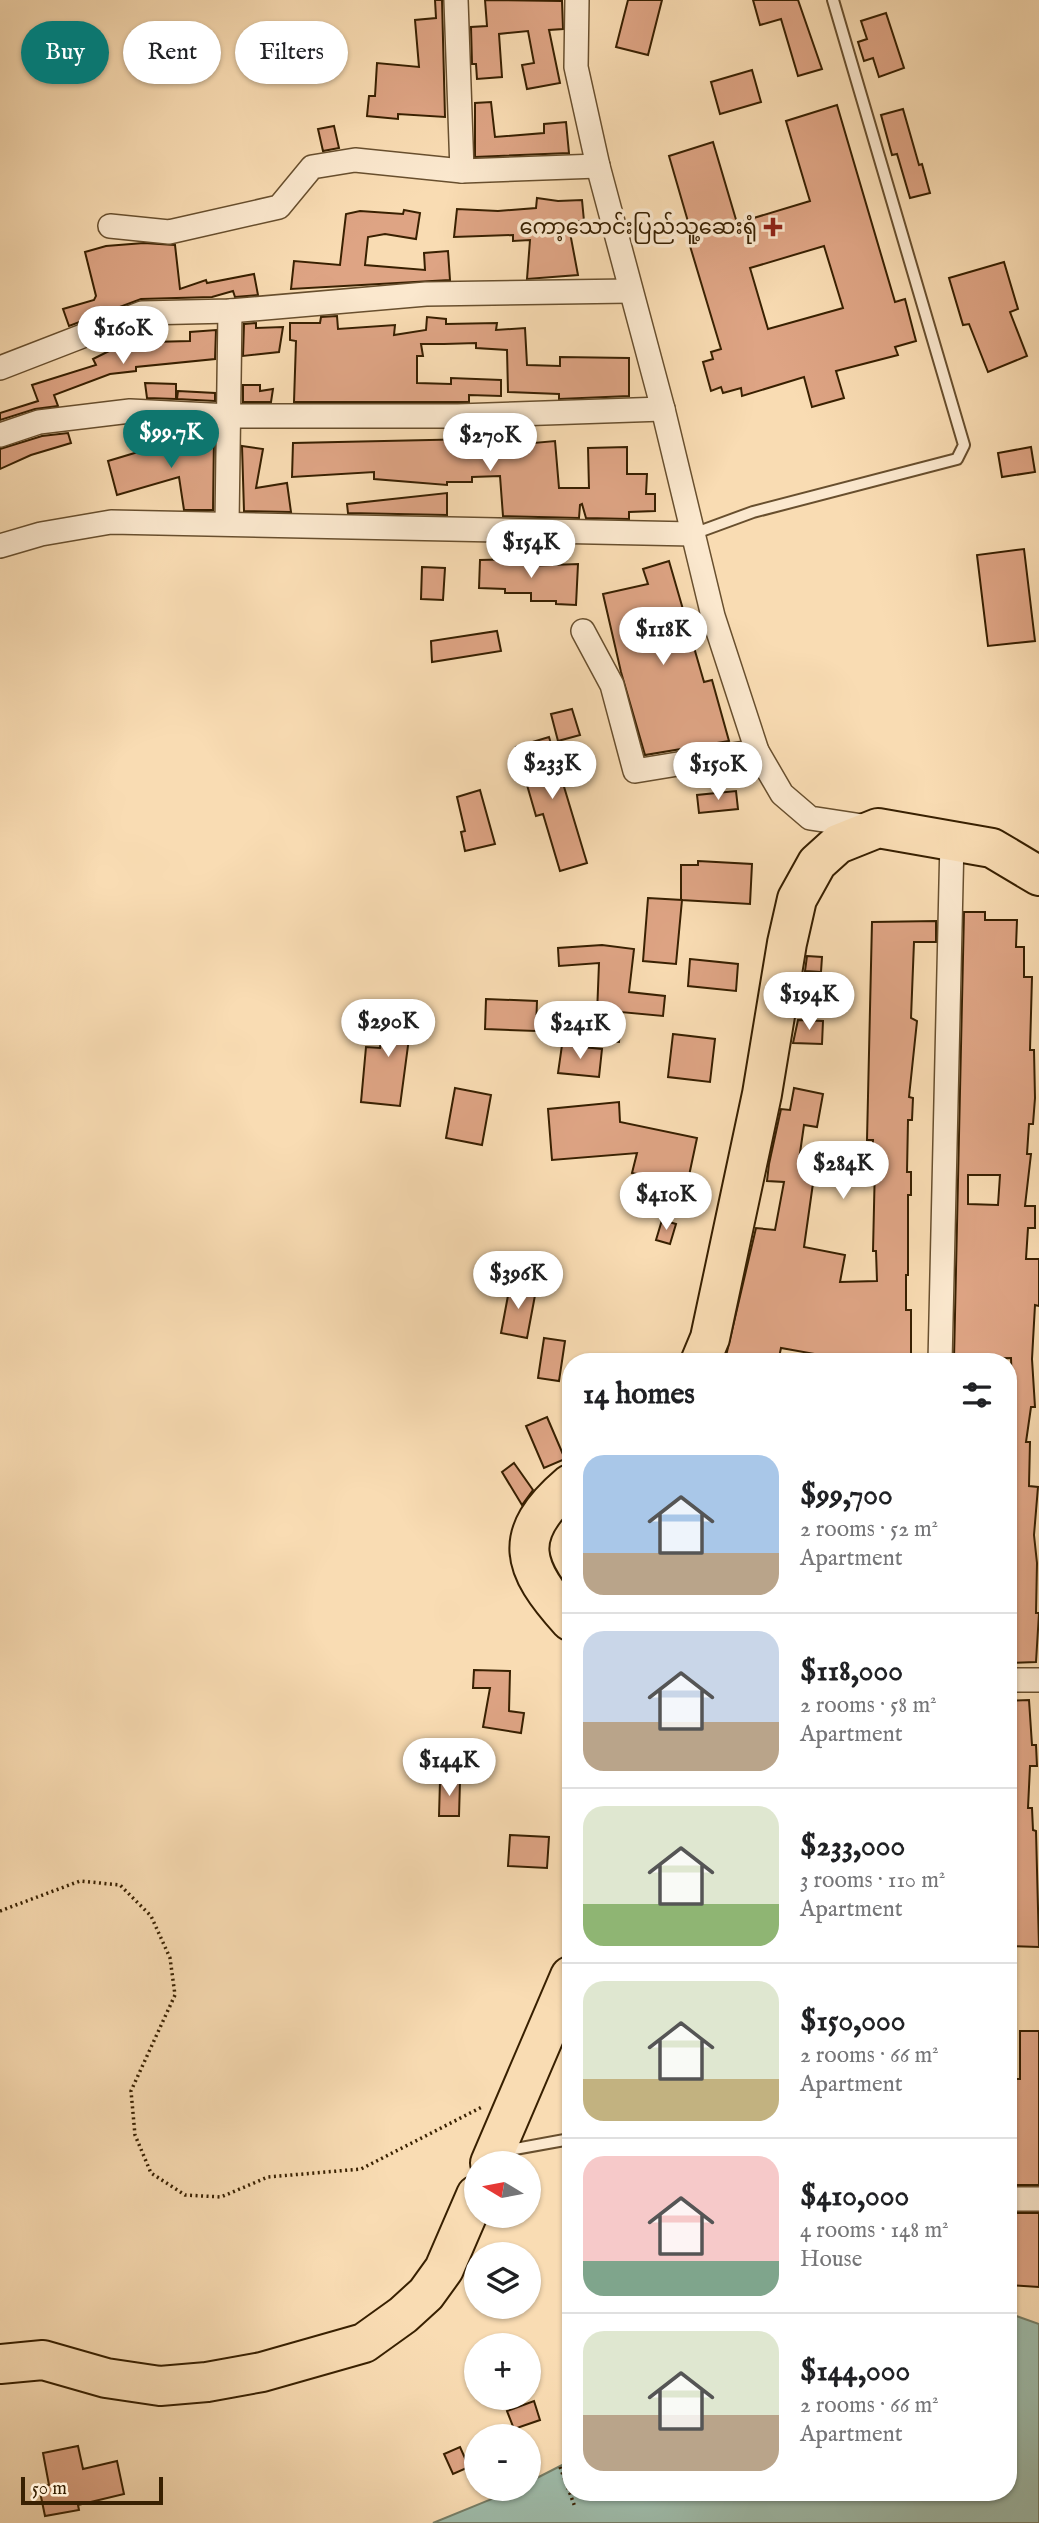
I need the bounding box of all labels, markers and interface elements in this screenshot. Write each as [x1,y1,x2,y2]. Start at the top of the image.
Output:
chip: Buy [21,21,109,84]
chip: Rent [123,21,221,84]
chip: Filters [235,21,348,84]
place label: ကော့သောင်းပြည်သူ့ဆေးရုံ [520,211,757,244]
marker: ကော့သောင်းပြည်သူ့ဆေးရုံ [763,217,783,237]
pin: $160K [74,306,172,366]
text: $160K [94,314,152,343]
pin: $99.7K [114,410,228,470]
pin: $270K [441,414,539,473]
text: $99.7K [139,418,203,447]
text: $270K [459,421,521,450]
pin: $154K [482,520,580,580]
text: $154K [502,528,560,557]
pin: $118K [614,608,712,667]
text: $118K [635,615,691,644]
pin: $233K [503,742,601,801]
pin: $150K [669,742,767,802]
text: $233K [523,749,581,778]
text: $150K [689,750,747,779]
pin: $194K [760,972,858,1032]
text: $194K [779,980,839,1009]
pin: $290K [339,1000,437,1059]
pin: $241K [531,1002,629,1061]
text: $290K [357,1007,419,1036]
text: $241K [550,1009,610,1038]
pin: $284K [794,1142,892,1201]
text: $284K [813,1149,873,1178]
pin: $410K [617,1172,715,1232]
text: $410K [636,1180,696,1209]
pin: $396K [469,1252,567,1311]
text: $396K [489,1259,547,1288]
text: 14 homes [583,1376,695,1414]
icon: filters [958,1376,996,1414]
text: $99,700 [800,1477,893,1515]
icon: home [639,1483,723,1567]
text: 2 rooms · 52 m² [800,1515,938,1544]
text: Apartment [800,1544,903,1573]
text: $118,000 [800,1653,903,1691]
icon: home [639,1659,723,1743]
text: 2 rooms · 58 m² [800,1691,937,1720]
text: Apartment [800,1720,903,1749]
pin: $144K [400,1738,498,1798]
text: $144K [419,1746,479,1775]
text: $233,000 [800,1828,905,1866]
icon: home [639,1834,723,1918]
text: 3 rooms · 110 m² [800,1866,945,1895]
text: Apartment [800,1895,903,1924]
text: $150,000 [800,2003,905,2041]
icon: home [639,2009,723,2093]
text: 2 rooms · 66 m² [800,2041,939,2070]
text: Apartment [800,2070,903,2099]
north arrow [464,2151,541,2228]
map controls [464,2151,541,2501]
text: $410,000 [800,2178,909,2216]
icon: home [639,2184,723,2268]
text: 4 rooms · 148 m² [800,2216,949,2245]
button: layers [464,2242,541,2319]
text: House [800,2245,862,2274]
button: + [464,2333,541,2410]
text: $144,000 [800,2353,910,2391]
icon: home [639,2359,723,2443]
text: 2 rooms · 66 m² [800,2391,939,2420]
text: Apartment [800,2420,903,2449]
button: − [464,2424,541,2501]
scale bar [21,2474,163,2506]
text: 50 m [32,2477,67,2501]

